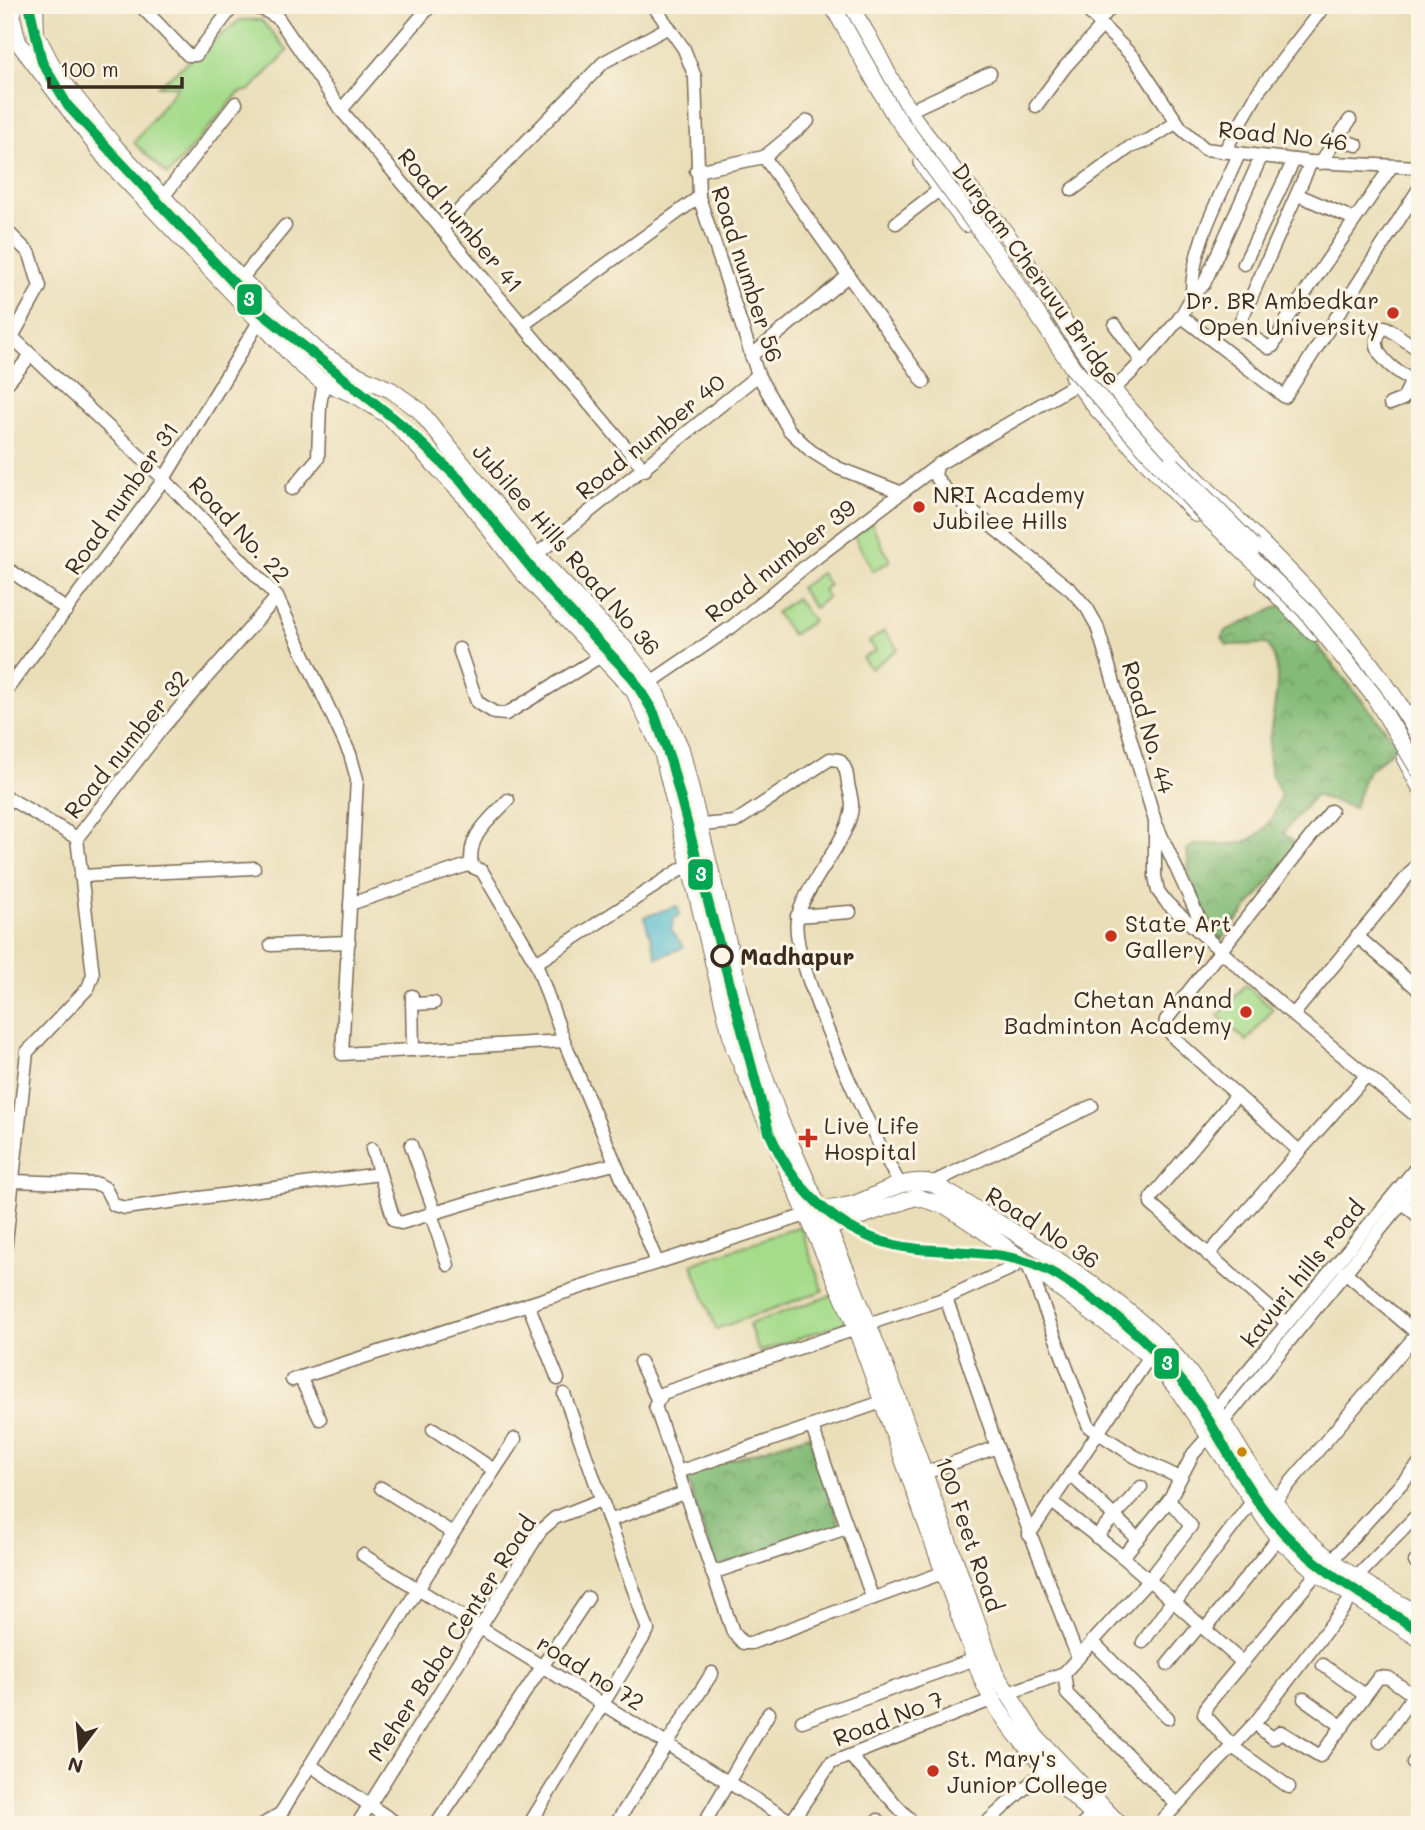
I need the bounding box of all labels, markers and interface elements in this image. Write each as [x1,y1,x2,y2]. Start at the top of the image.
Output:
scale bar [49,46,182,90]
text: 100 m [60,55,119,82]
street label: Road No 46 [1217,113,1349,157]
street label: Road number 41 [392,141,530,299]
street label: Durgam Cheruvu Bridge [946,157,1128,391]
street label: Road number 56 [705,182,791,366]
line badge: 3 [236,283,263,316]
place label: Dr. BR Ambedkar Open University [1185,285,1379,341]
text: 3 [243,286,255,311]
marker: Dr. BR Ambedkar Open University [1385,305,1401,321]
street label: Road number 40 [569,367,731,505]
street label: Road number 31 [57,416,185,580]
street label: Jubilee Hills Road No 36 [466,437,668,661]
street label: Road No. 22 [183,469,297,589]
place label: NRI Academy Jubilee Hills [933,479,1085,535]
street label: Road number 39 [699,492,861,628]
marker: NRI Academy Jubilee Hills [911,499,927,515]
street label: Road No. 44 [1116,657,1182,797]
street label: Road number 32 [57,664,195,824]
line badge: 3 [687,858,714,891]
text: 3 [695,861,707,886]
place label: State Art Gallery [1125,908,1232,964]
marker: State Art Gallery [1103,928,1119,944]
place label: Madhapur [740,941,854,971]
marker: Madhapur [711,945,733,967]
place label: Chetan Anand Badminton Academy [1004,984,1232,1040]
marker: Chetan Anand Badminton Academy [1238,1004,1254,1020]
place label: Live Life Hospital [824,1110,919,1166]
marker: Live Life Hospital [798,1128,818,1148]
street label: Road No 36 [980,1179,1106,1275]
street label: kavuri hills road [1233,1193,1371,1353]
line badge: 3 [1153,1347,1180,1380]
text: 3 [1161,1350,1173,1375]
unlabelled marker [1235,1445,1249,1459]
street label: 100 Feet Road [929,1452,1011,1616]
street label: Meher Baba Center Road [360,1509,542,1767]
street label: road no 72 [532,1627,650,1717]
street label: Road No 7 [829,1683,947,1753]
north arrow [46,1714,116,1784]
place label: St. Mary's Junior College [947,1743,1108,1799]
text: N [65,1752,86,1780]
marker: St. Mary's Junior College [925,1763,941,1779]

